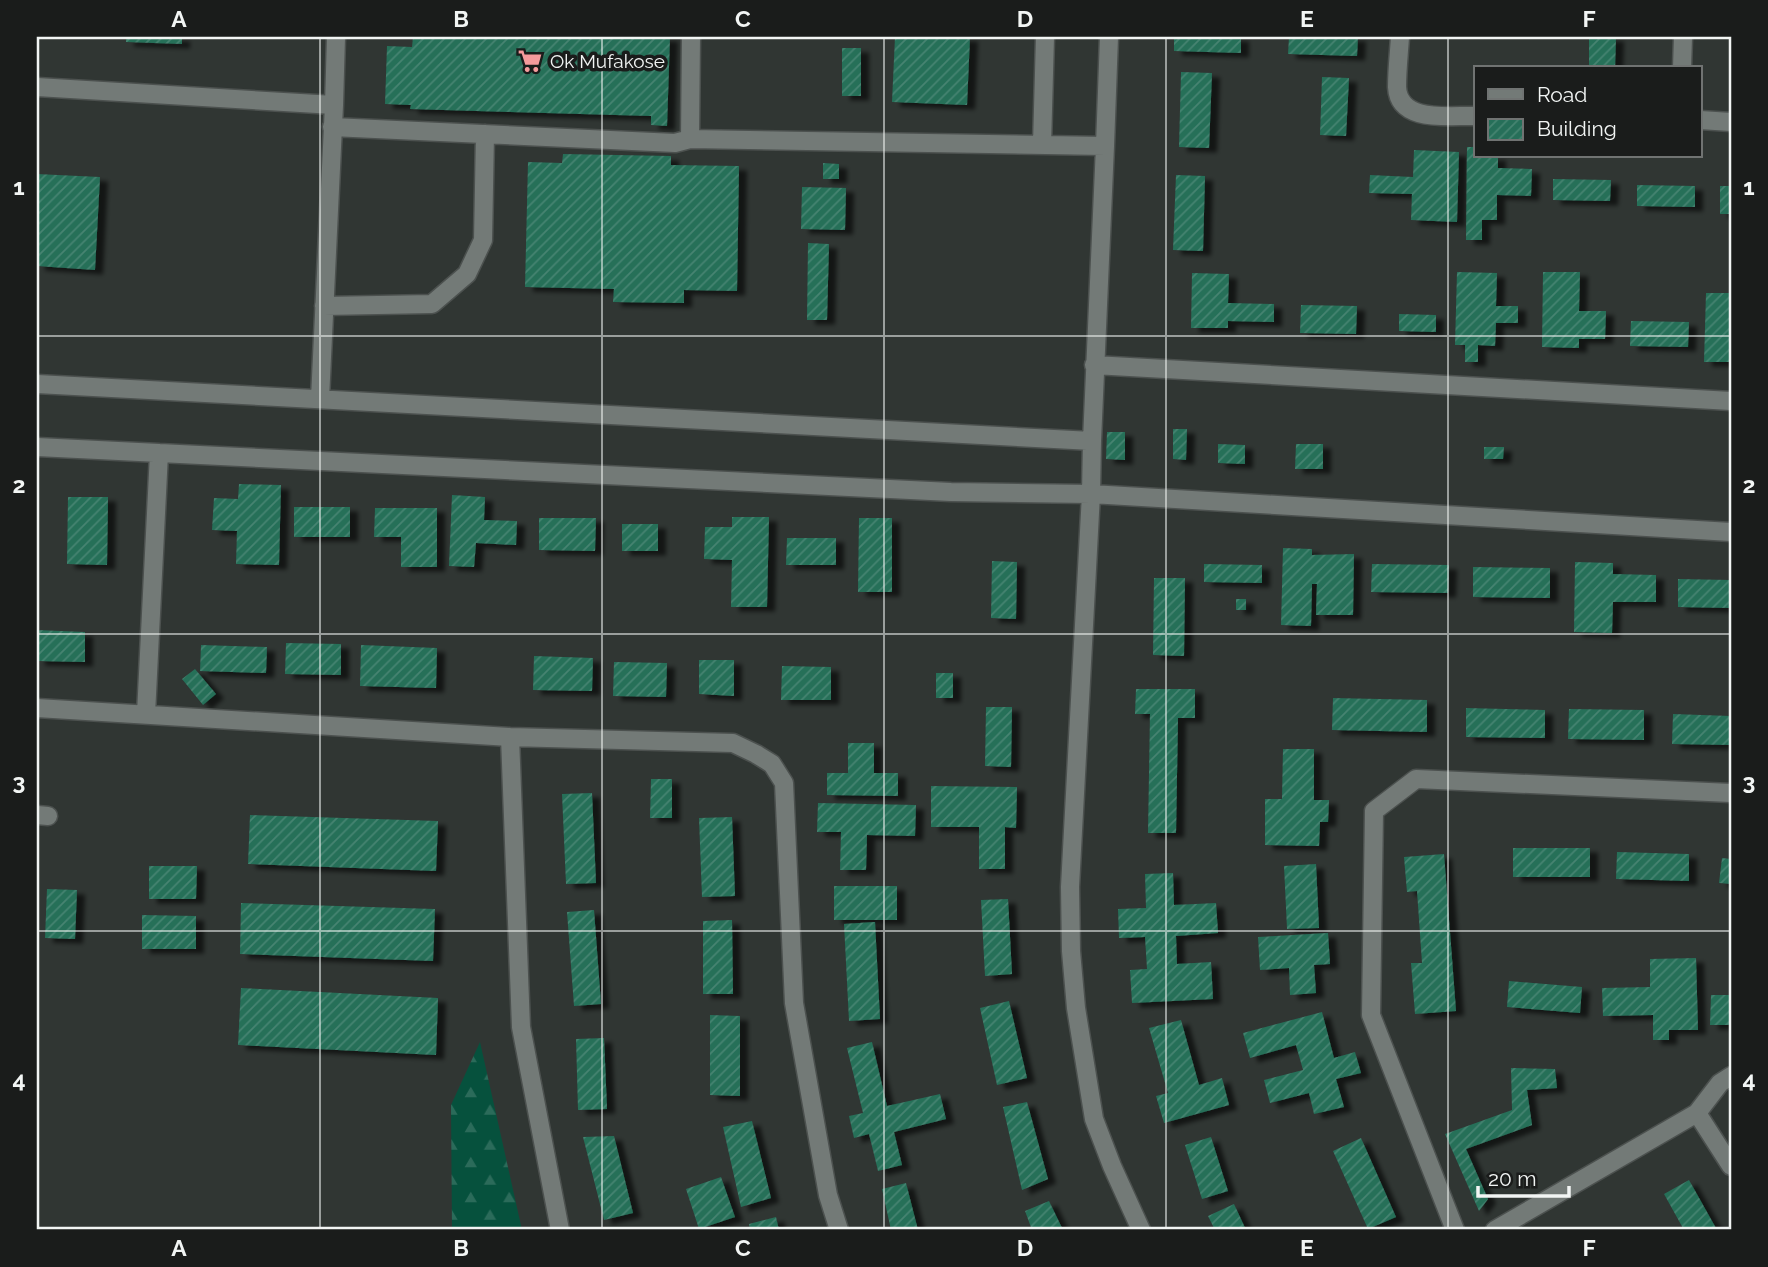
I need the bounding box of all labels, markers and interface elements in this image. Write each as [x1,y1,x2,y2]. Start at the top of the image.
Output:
text: A [171,5,187,32]
text: B [453,5,469,32]
text: C [735,5,751,32]
text: D [1017,5,1033,32]
text: E [1300,5,1314,32]
text: F [1582,5,1596,32]
supermarket icon: Ok Mufakose [516,47,544,75]
place label: Ok Mufakose [550,50,665,72]
legend [1474,66,1702,158]
text: Road [1537,82,1587,107]
text: Building [1537,116,1617,141]
text: 1 [13,173,25,200]
text: 1 [1743,173,1755,200]
text: 2 [13,471,25,498]
text: 2 [1743,471,1755,498]
text: 3 [13,768,25,795]
text: 3 [1743,768,1755,795]
text: 4 [12,1066,26,1093]
text: 4 [1742,1066,1756,1093]
scale bar [1478,1155,1568,1199]
text: 20 m [1488,1166,1536,1191]
text: A [171,1234,187,1261]
text: B [453,1234,469,1261]
text: C [735,1234,751,1261]
text: D [1017,1234,1033,1261]
text: E [1300,1234,1314,1261]
text: F [1582,1234,1596,1261]

